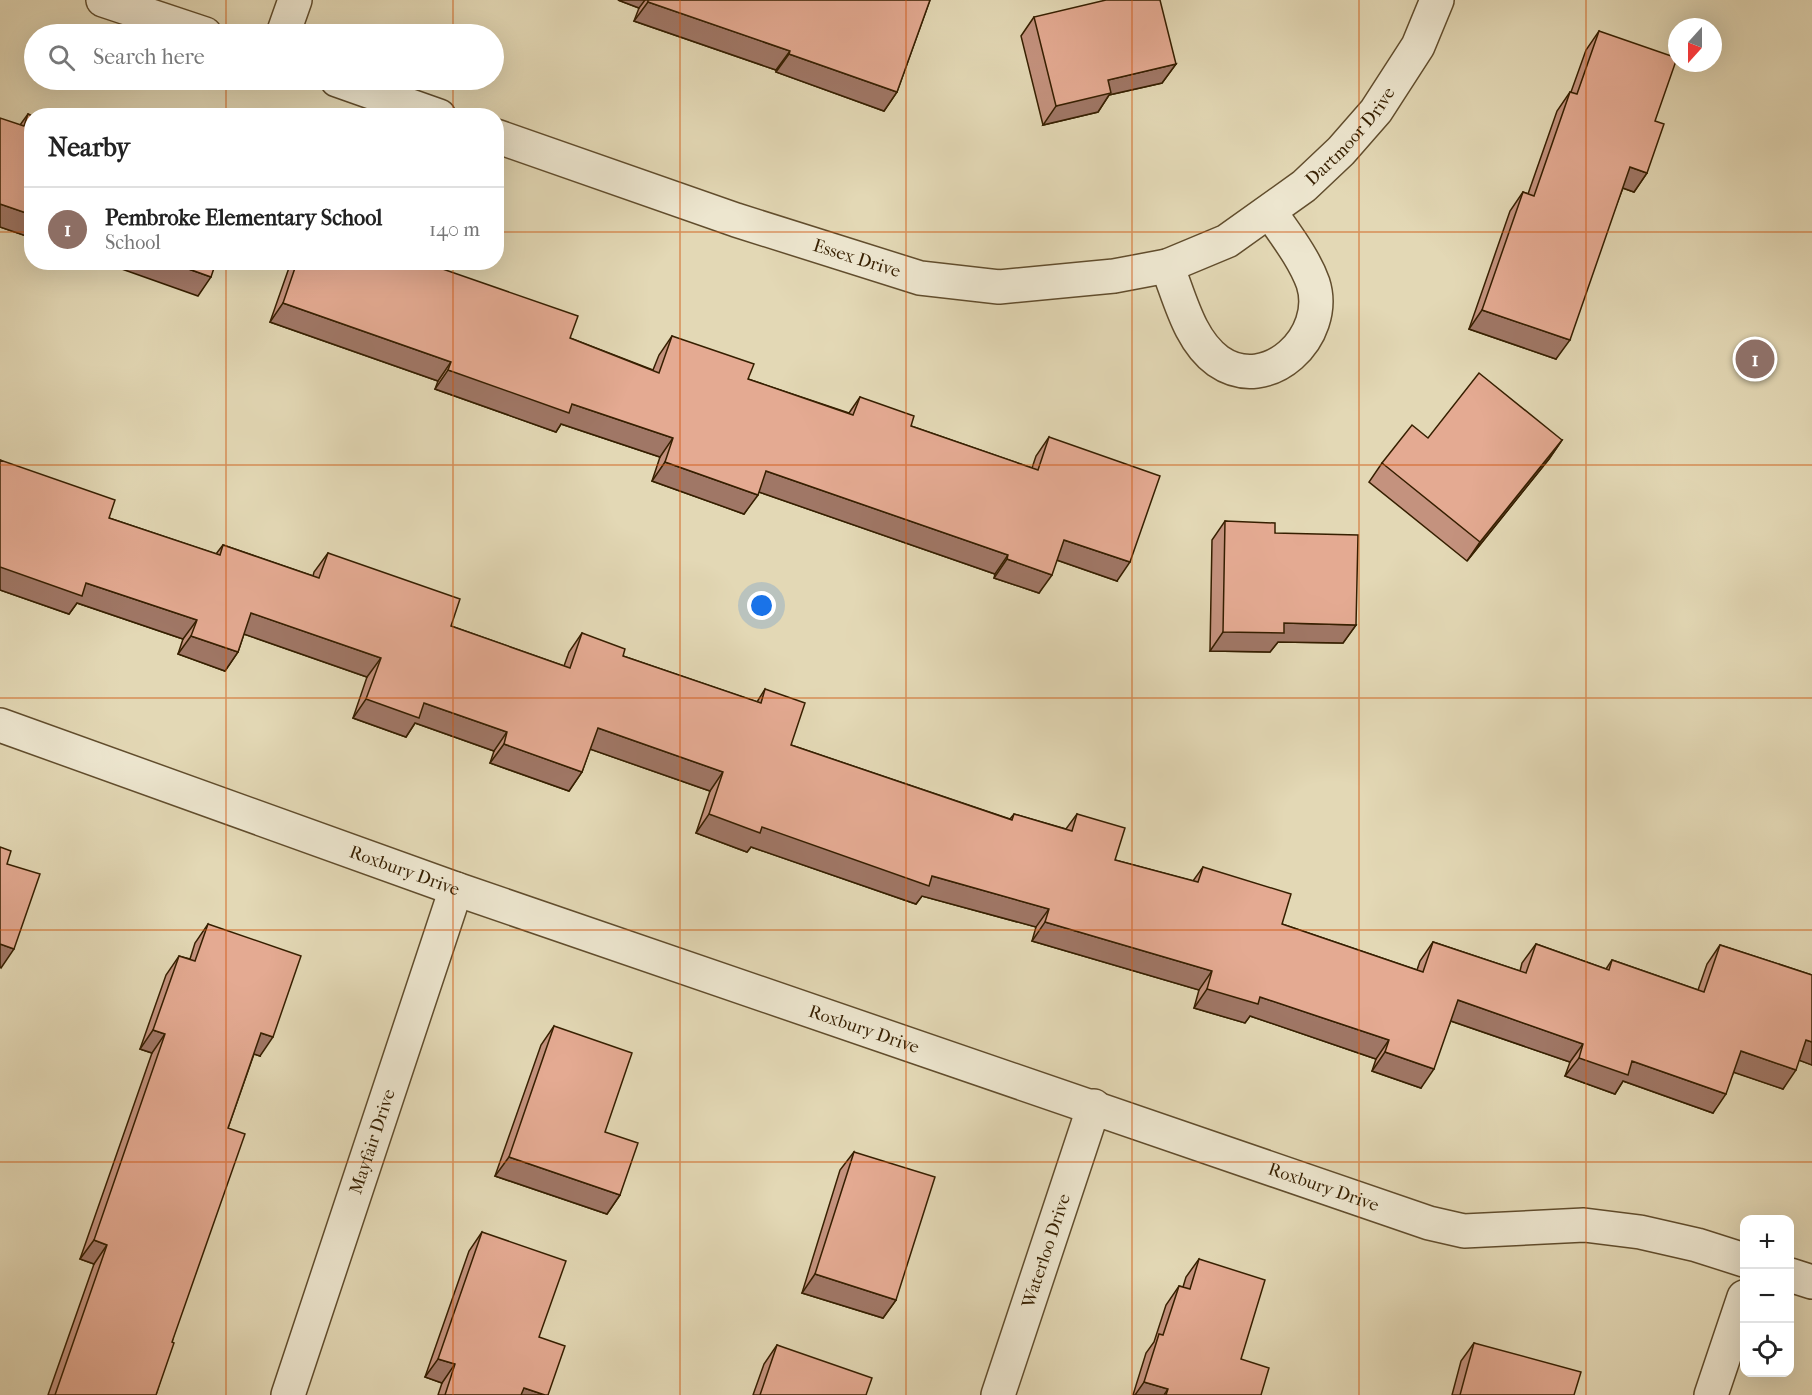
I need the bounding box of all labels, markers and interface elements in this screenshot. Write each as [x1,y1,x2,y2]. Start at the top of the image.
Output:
north arrow [1668,18,1722,72]
search box [24,24,504,90]
icon: search [45,41,78,74]
text: Search here [93,44,205,70]
street label: Dartmoor Drive [1301,83,1399,190]
text: Nearby [48,132,130,163]
text: Pembroke Elementary School [105,205,382,231]
text: 1 [64,218,71,241]
text: 140 m [429,218,480,241]
text: School [105,231,161,254]
street label: Essex Drive [811,235,903,282]
pin: 1 [1736,336,1774,382]
your location [747,591,776,620]
street label: Roxbury Drive [347,841,463,900]
street label: Roxbury Drive [806,1000,922,1058]
street label: Mayfair Drive [345,1086,399,1197]
street label: Roxbury Drive [1266,1158,1382,1216]
street label: Waterloo Drive [1017,1191,1075,1311]
map controls [1740,1215,1794,1377]
button: + [1740,1215,1794,1269]
button: − [1740,1269,1794,1323]
button: locate [1740,1323,1794,1377]

